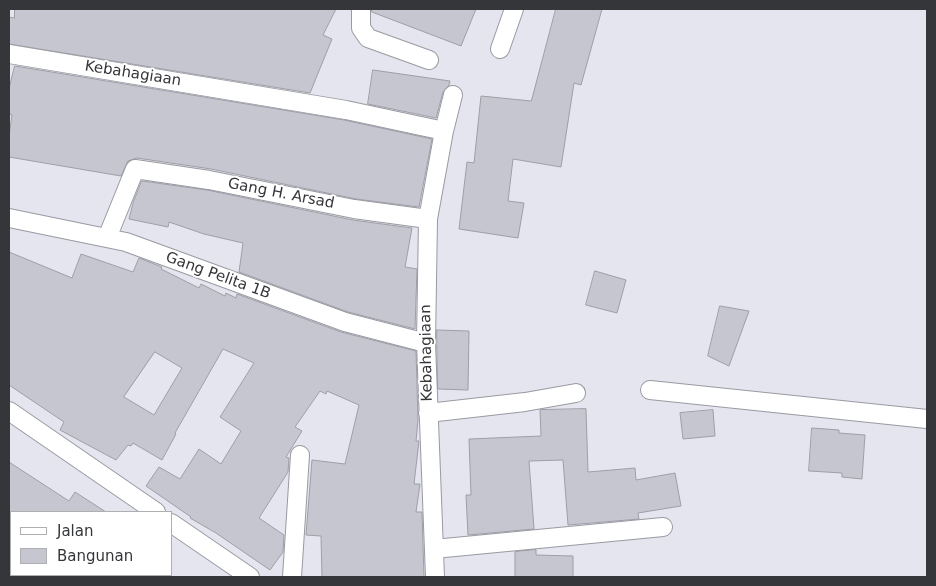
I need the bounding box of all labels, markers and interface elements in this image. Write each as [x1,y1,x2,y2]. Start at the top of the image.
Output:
street label: Kebahagiaan [84,57,182,91]
street label: Gang H. Arsad [226,175,336,213]
street label: Gang Pelita 1B [163,249,273,303]
street label: Kebahagiaan [417,304,437,402]
legend [10,511,172,576]
text: Jalan [57,522,93,540]
text: Bangunan [57,547,133,565]

